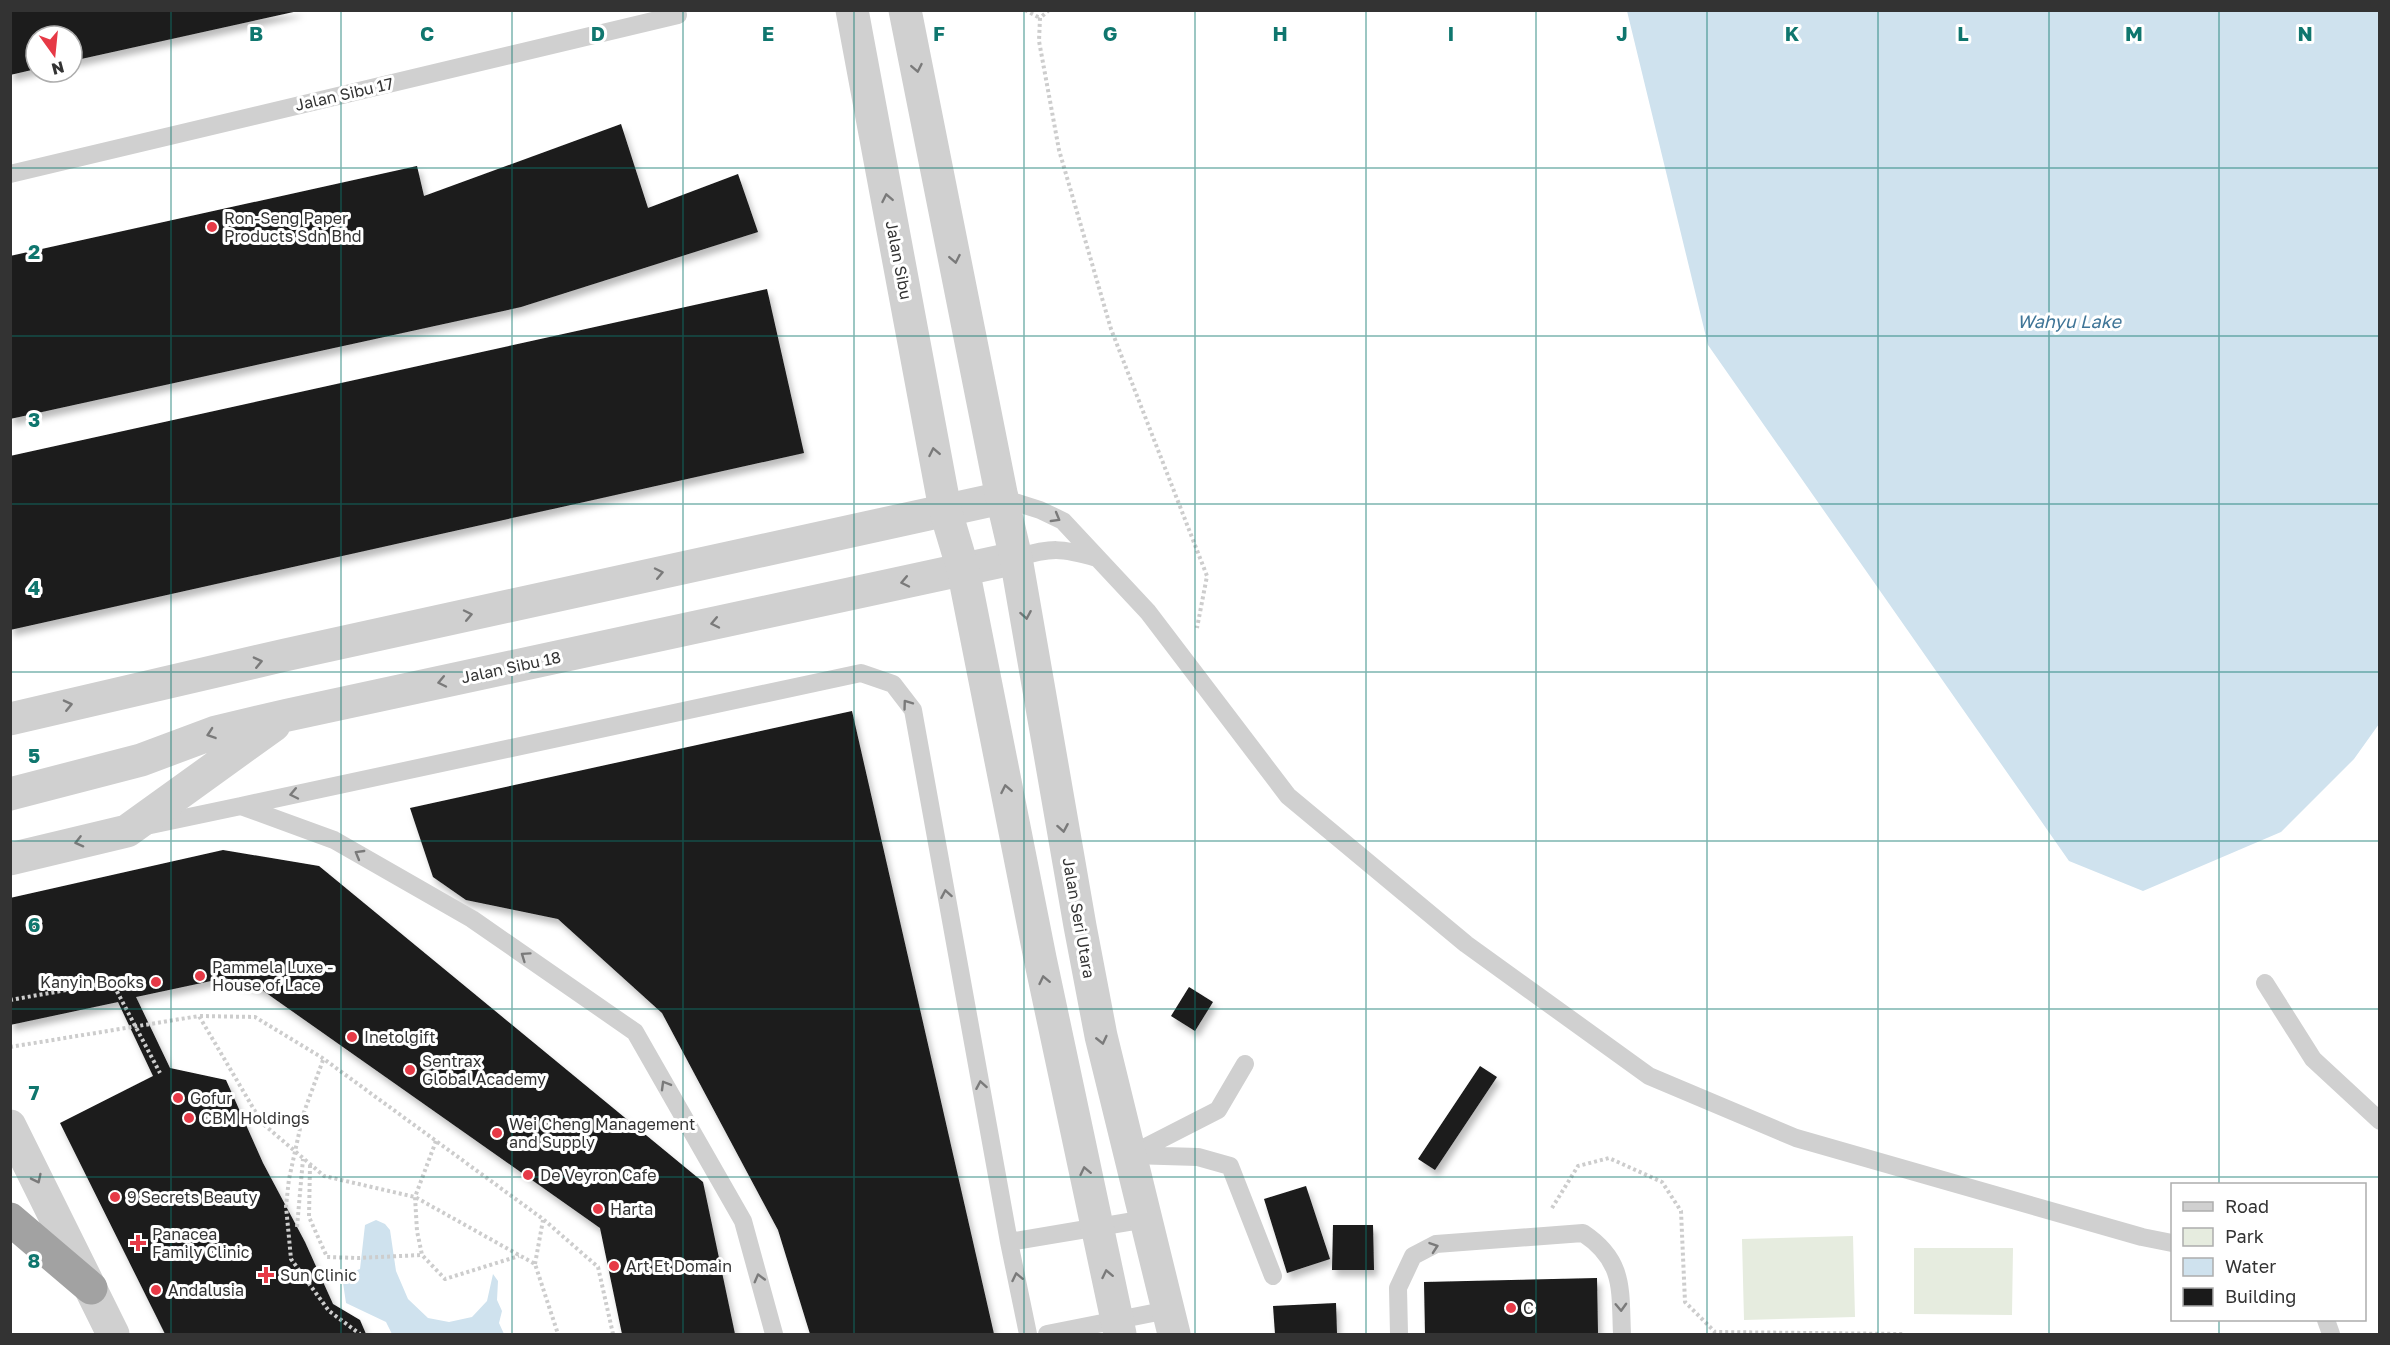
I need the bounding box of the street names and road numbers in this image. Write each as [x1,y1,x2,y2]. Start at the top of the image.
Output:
street label: Jalan Sibu 17 [293,73,395,115]
street label: Jalan Sibu [882,219,916,301]
street label: Jalan Sibu 18 [459,647,563,687]
street label: Jalan Seri Utara [1059,856,1099,980]

